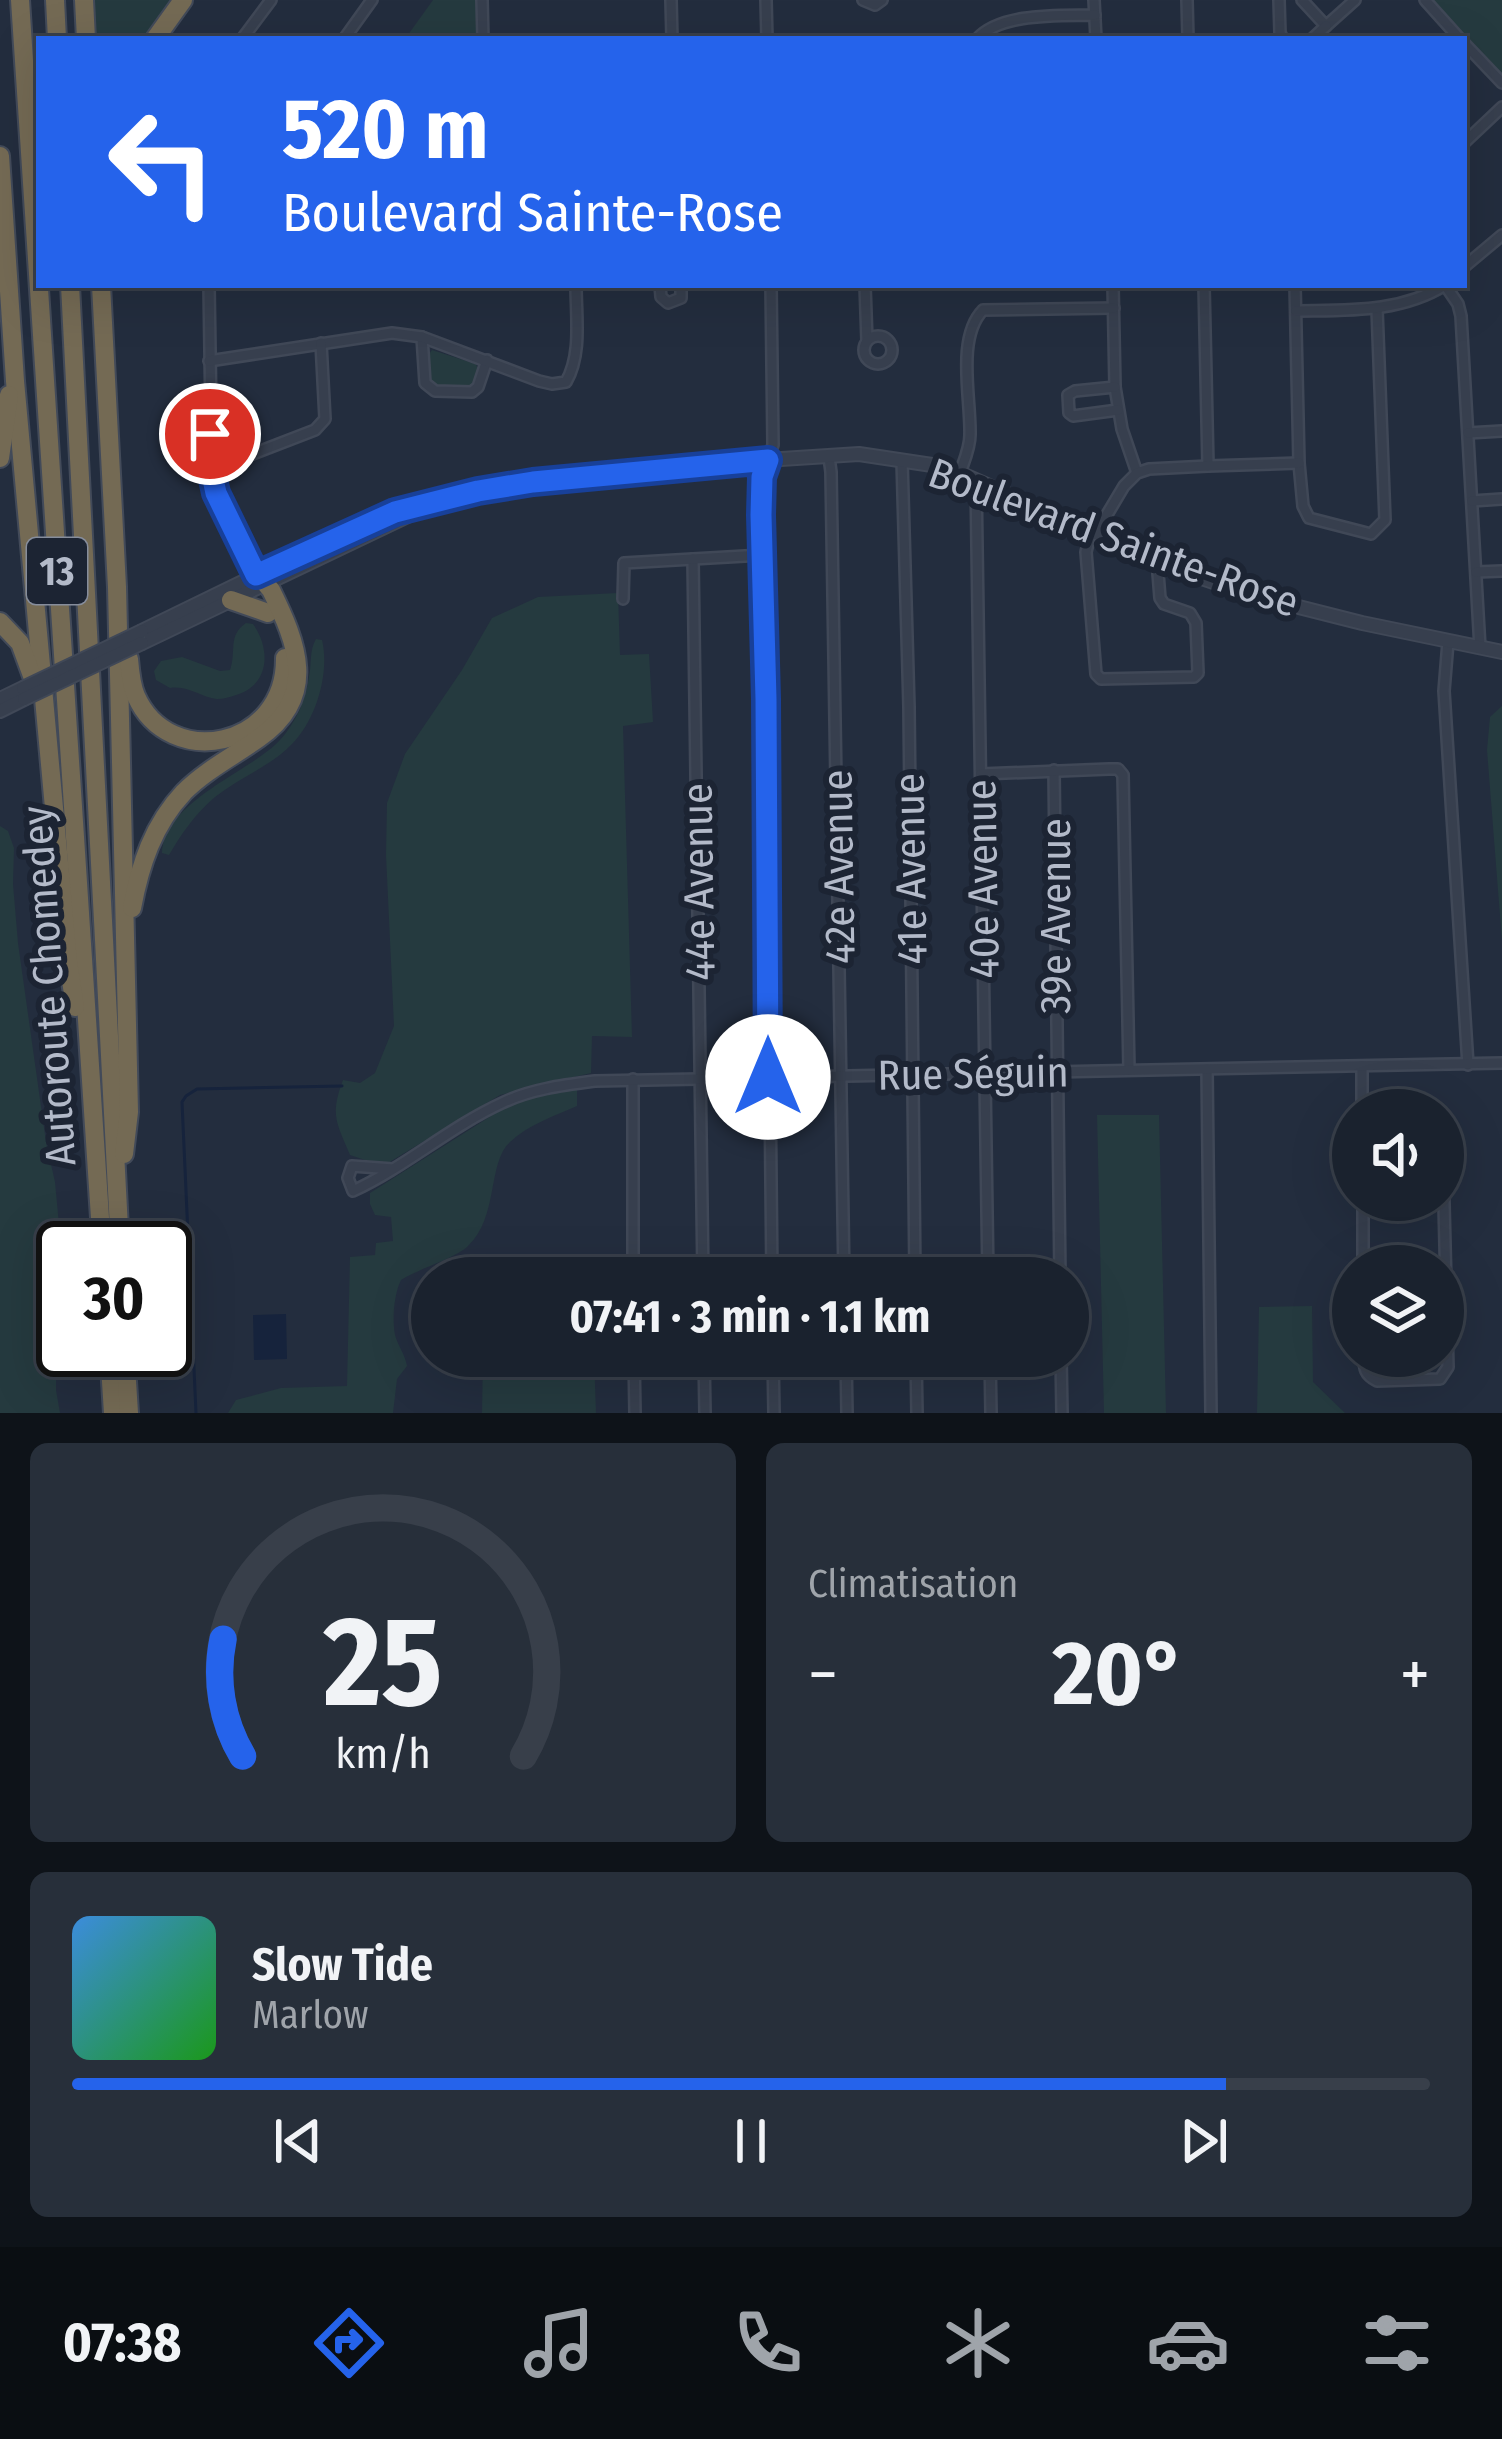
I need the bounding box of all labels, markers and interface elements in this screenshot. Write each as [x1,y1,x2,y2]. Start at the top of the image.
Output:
text: 520 m [282,79,489,180]
icon: left [84,84,240,240]
text: Boulevard Sainte-Rose [282,181,783,245]
pin [159,383,261,485]
icon: arrive [177,401,243,467]
street label: Boulevard Sainte-Rose [922,448,1305,628]
road number: 13 [27,538,87,604]
street label: 42e Avenue [812,769,866,965]
street label: 41e Avenue [884,773,938,965]
street label: 40e Avenue [956,779,1010,979]
street label: 44e Avenue [672,783,726,981]
street label: Autoroute Chomedey [11,804,87,1168]
street label: 39e Avenue [1031,818,1081,1014]
position arrow [705,1014,831,1140]
street label: Rue Séguin [877,1047,1069,1101]
map controls [1332,1089,1464,1377]
button: sound [1332,1089,1464,1221]
speed limit sign: 30 [36,1221,192,1377]
button: layers [1332,1245,1464,1377]
text: 07:41 · 3 min · 1.1 km [570,1290,930,1344]
text: Climatisation [808,1561,1018,1607]
text: 25 [322,1588,443,1738]
text: 20° [1052,1620,1185,1728]
text: − [808,1635,838,1714]
text: + [1400,1635,1430,1714]
text: km/h [335,1727,431,1778]
text: Slow Tide [252,1938,433,1992]
text: Marlow [252,1992,369,2038]
icon: previous [265,2108,331,2174]
icon: pause [718,2108,784,2174]
icon: next [1171,2108,1237,2174]
icon: directions [307,2301,391,2385]
icon: music [517,2301,601,2385]
icon: phone [726,2301,810,2385]
icon: climate [936,2301,1020,2385]
icon: car [1146,2301,1230,2385]
icon: filters [1355,2301,1439,2385]
text: 07:38 [63,2311,182,2375]

